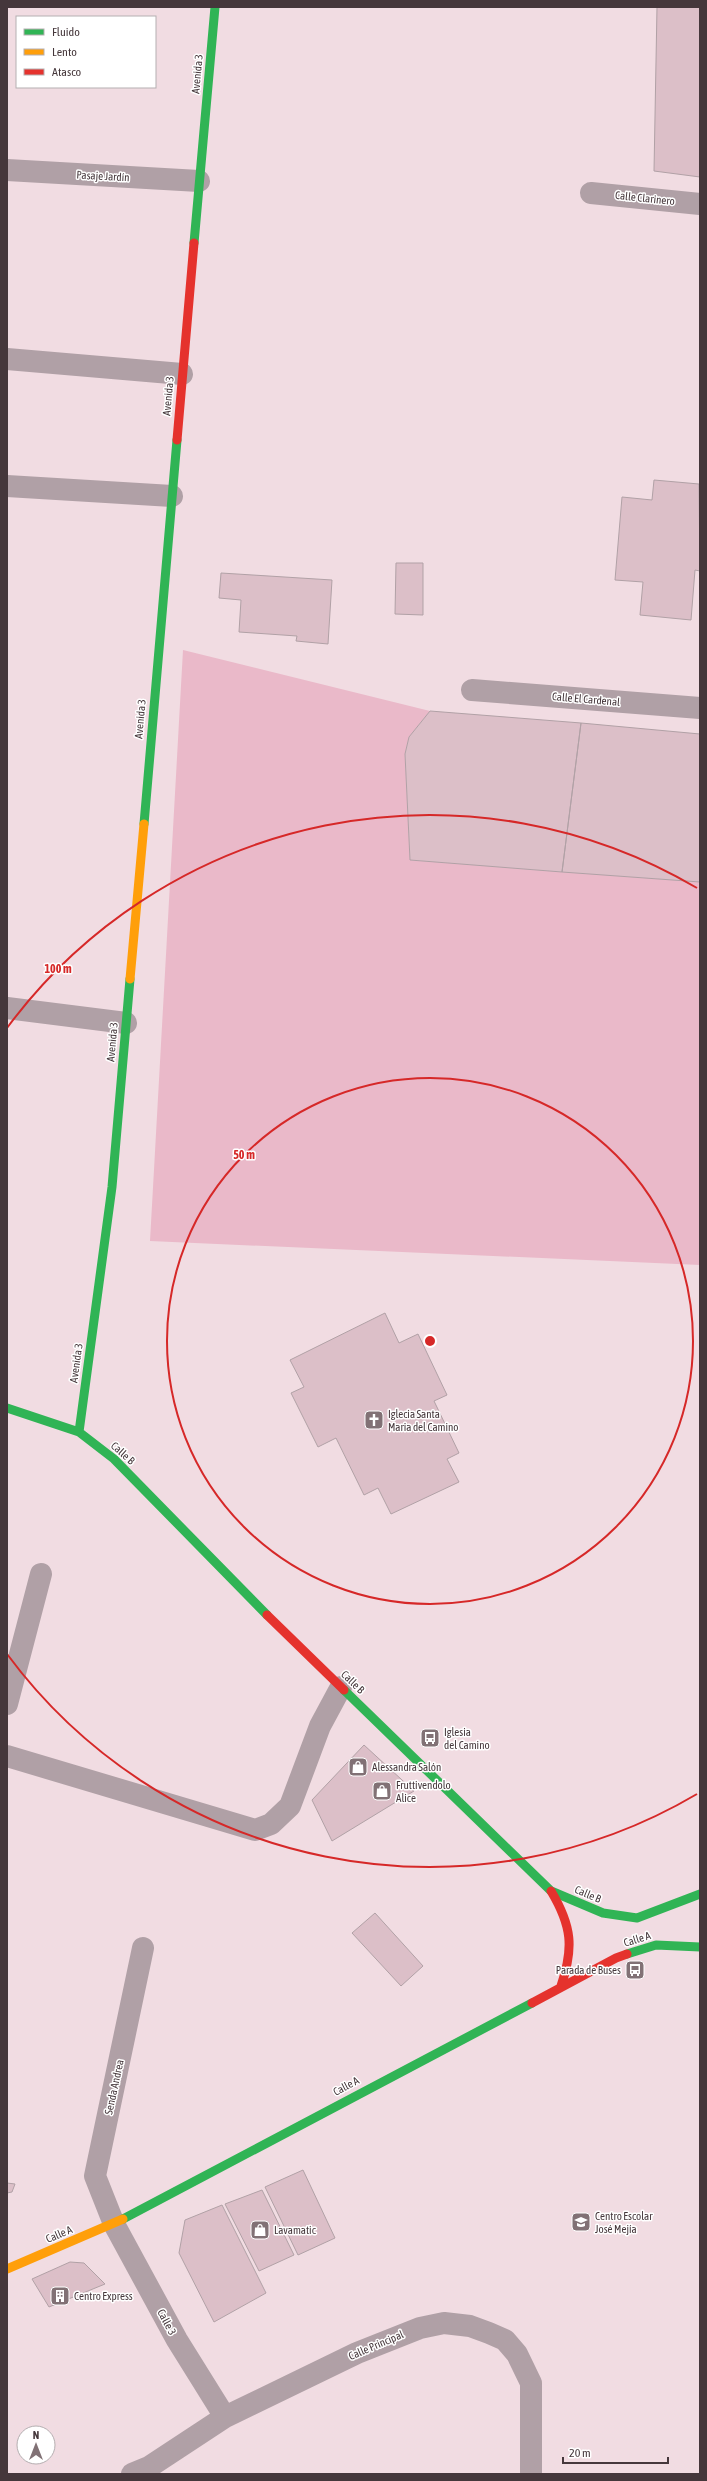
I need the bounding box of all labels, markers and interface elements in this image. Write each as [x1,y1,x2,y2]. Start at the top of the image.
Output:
legend [16,16,156,88]
text: Fluido [52,25,80,39]
text: Lento [52,45,77,59]
street label: Avenida 3 [189,54,205,94]
text: Atasco [52,65,82,79]
street label: Pasaje Jardín [76,169,130,183]
street label: Calle Clarinero [615,189,675,207]
street label: Avenida 3 [160,376,176,416]
street label: Calle El Cardenal [551,690,621,708]
street label: Avenida 3 [132,699,148,739]
text: 100 m [44,962,72,976]
street label: Avenida 3 [104,1022,120,1062]
text: 50 m [233,1148,255,1162]
centre of rings [423,1334,437,1348]
street label: Avenida 3 [67,1343,85,1383]
place label: Iglecia Santa Maria del Camino [388,1408,459,1433]
church icon: Iglecia Santa Maria del Camino [363,1409,385,1431]
street label: Calle B [109,1439,138,1467]
street label: Calle B [339,1668,368,1696]
place label: Iglesia del Camino [444,1726,490,1751]
bus stop icon: Iglesia del Camino [419,1727,441,1749]
shop icon: Alessandra Salón [347,1756,369,1778]
place label: Alessandra Salón [372,1761,441,1773]
place label: Fruttivendolo Alice [396,1779,451,1804]
shop icon: Fruttivendolo Alice [371,1780,393,1802]
street label: Calle B [573,1883,604,1905]
street label: Calle A [622,1929,653,1949]
bus stop icon: Parada de Buses [624,1959,646,1981]
place label: Parada de Buses [556,1964,621,1976]
street label: Senda Andrea [102,2058,126,2116]
street label: Calle A [331,2074,362,2098]
place label: Centro Escolar José Mejía [595,2210,653,2235]
school or university icon: Centro Escolar José Mejía [570,2211,592,2233]
shop icon: Lavamatic [249,2219,271,2241]
street label: Calle A [44,2223,75,2245]
place label: Lavamatic [274,2224,317,2236]
building icon: Centro Express [49,2285,71,2307]
place label: Centro Express [74,2290,133,2302]
street label: Calle 3 [155,2307,179,2337]
street label: Calle Principal [347,2328,405,2362]
north arrow [16,2425,56,2465]
text: N [33,2429,39,2441]
scale bar [563,2439,668,2465]
text: 20 m [569,2446,591,2460]

